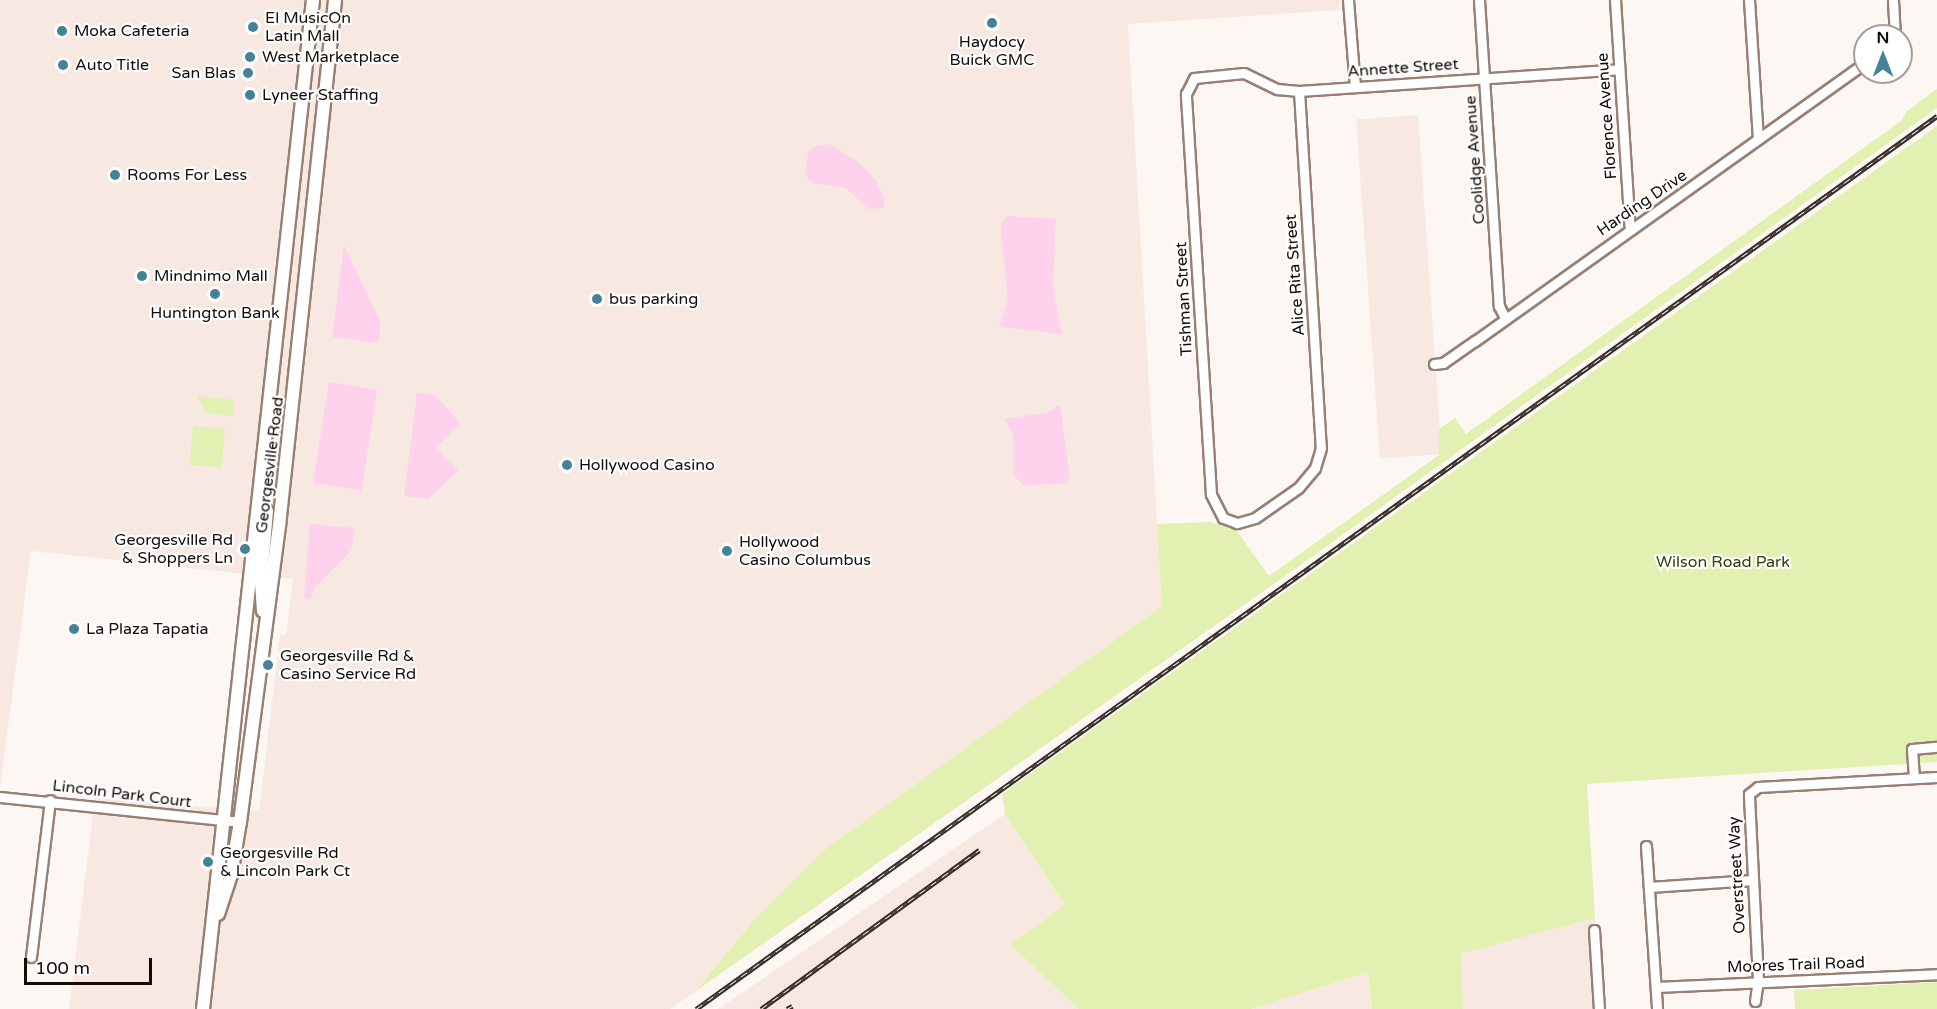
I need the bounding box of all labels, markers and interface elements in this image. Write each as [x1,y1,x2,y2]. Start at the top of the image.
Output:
place label: El MusicOn Latin Mall [265,8,351,46]
marker: Haydocy Buick GMC [985,16,999,30]
marker: El MusicOn Latin Mall [246,20,260,34]
place label: Moka Cafeteria [74,21,189,41]
marker: Moka Cafeteria [55,24,69,38]
north arrow [1853,24,1913,84]
text: N [1877,28,1889,48]
place label: Haydocy Buick GMC [950,32,1034,70]
place label: West Marketplace [262,47,399,67]
marker: West Marketplace [243,50,257,64]
street label: Florence Avenue [1593,52,1621,180]
place label: Auto Title [75,55,149,75]
street label: Annette Street [1347,55,1459,81]
marker: Auto Title [56,58,70,72]
place label: San Blas [172,63,236,83]
marker: San Blas [241,66,255,80]
place label: Lyneer Staffing [262,85,379,105]
marker: Lyneer Staffing [243,88,257,102]
street label: Coolidge Avenue [1461,95,1489,225]
place label: Rooms For Less [127,165,247,185]
street label: Harding Drive [1593,166,1691,240]
marker: Rooms For Less [108,168,122,182]
street label: Alice Rita Street [1281,214,1309,336]
street label: Tishman Street [1171,241,1197,357]
place label: Mindnimo Mall [154,266,268,286]
marker: Mindnimo Mall [135,269,149,283]
marker: Huntington Bank [208,287,222,301]
place label: bus parking [609,289,698,309]
marker: bus parking [590,292,604,306]
place label: Huntington Bank [150,303,280,323]
street label: Georgesville Road [252,396,288,534]
place label: Hollywood Casino [579,455,715,475]
marker: Hollywood Casino [560,458,574,472]
place label: Georgesville Rd & Shoppers Ln [114,530,233,568]
place label: Hollywood Casino Columbus [739,532,871,570]
marker: Georgesville Rd & Shoppers Ln [238,542,252,556]
marker: Hollywood Casino Columbus [720,544,734,558]
park label: Wilson Road Park [1656,552,1790,572]
place label: La Plaza Tapatia [86,619,209,639]
marker: La Plaza Tapatia [67,622,81,636]
place label: Georgesville Rd & Casino Service Rd [280,646,416,684]
marker: Georgesville Rd & Casino Service Rd [261,658,275,672]
street label: Lincoln Park Court [51,776,193,812]
street label: Overstreet Way [1724,816,1750,934]
place label: Georgesville Rd & Lincoln Park Ct [220,843,350,881]
marker: Georgesville Rd & Lincoln Park Ct [201,855,215,869]
scale bar [27,946,154,984]
street label: Moores Trail Road [1727,953,1865,977]
text: 100 m [35,957,90,979]

